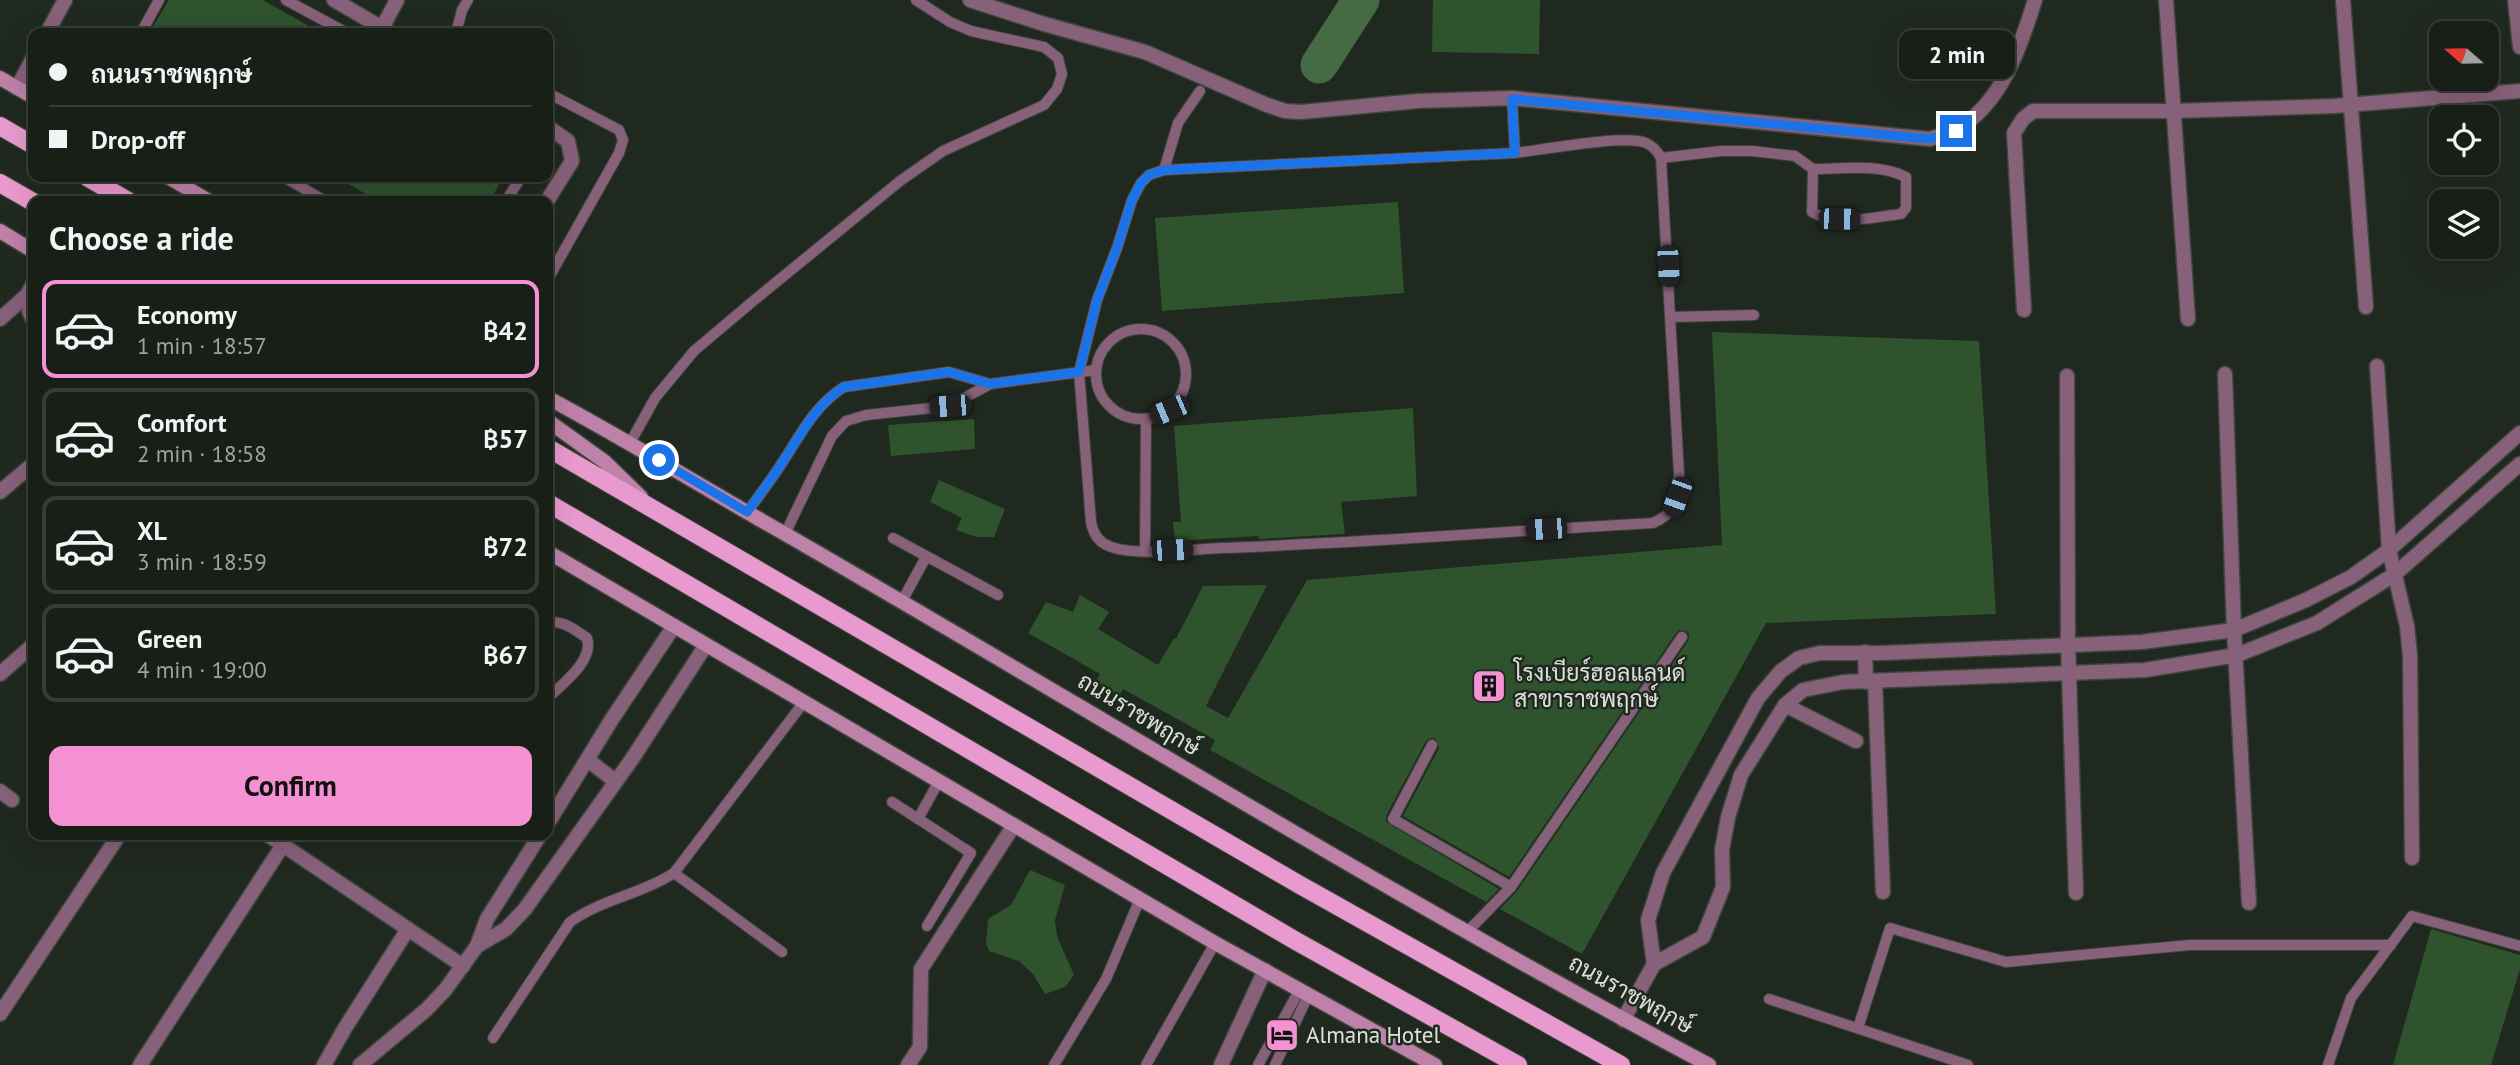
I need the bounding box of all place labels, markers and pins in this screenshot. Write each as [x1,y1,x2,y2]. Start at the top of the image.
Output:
place label: โรงเบียร์ฮอลแลนด์ สาขาราชพฤกษ์ [1512,657,1685,713]
building icon: โรงเบียร์ฮอลแลนด์ สาขาราชพฤกษ์ [1470,667,1508,705]
hotel icon: Almana Hotel [1263,1016,1301,1054]
place label: Almana Hotel [1306,1020,1440,1049]

